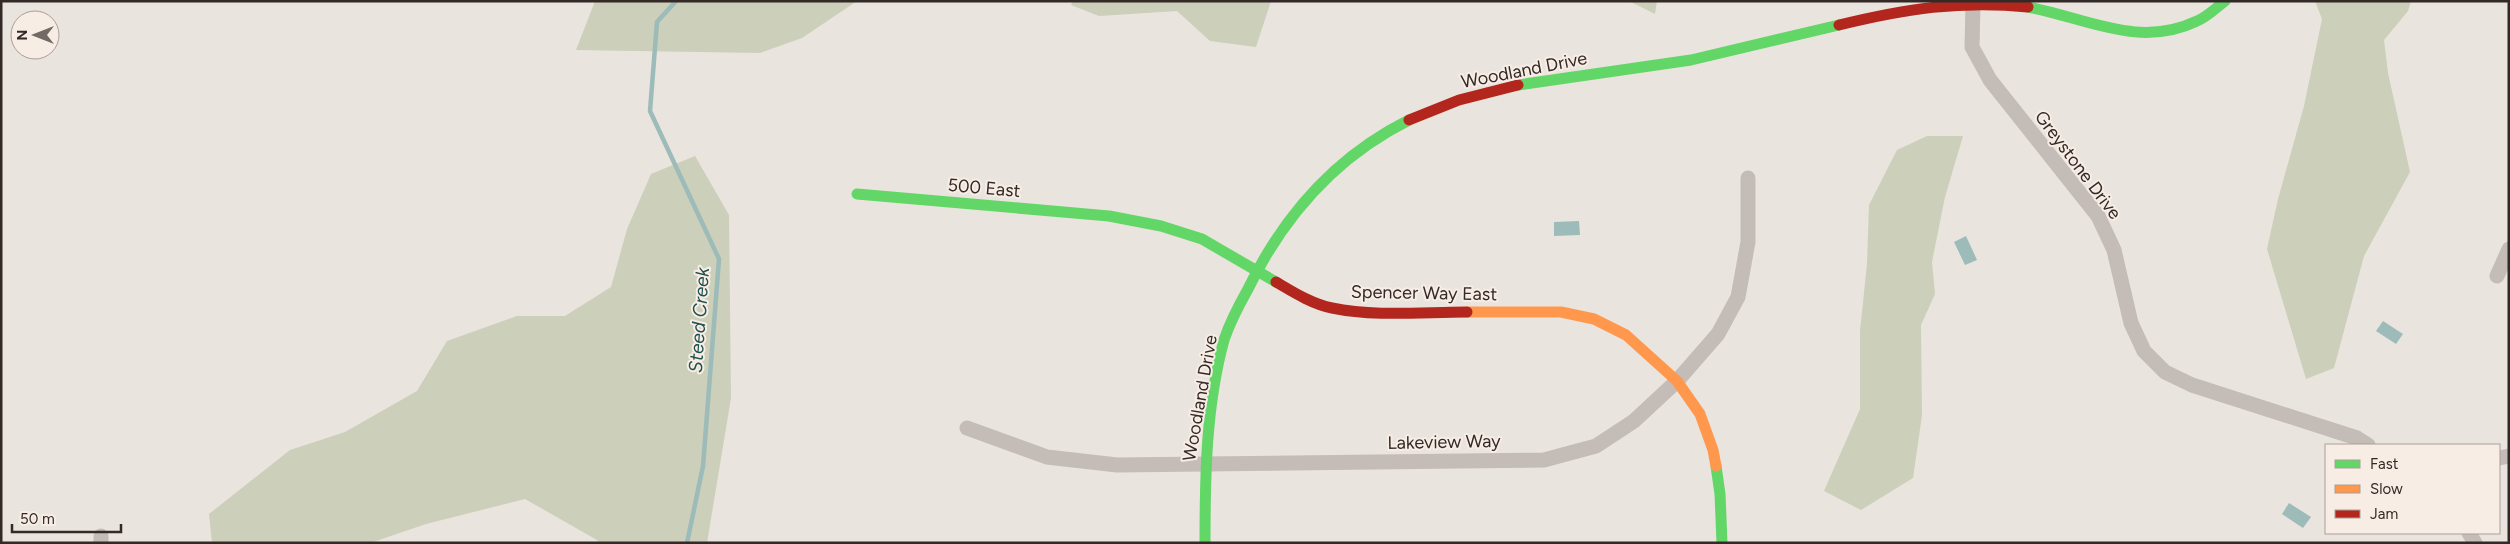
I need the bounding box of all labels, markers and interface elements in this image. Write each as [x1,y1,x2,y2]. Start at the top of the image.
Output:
north arrow [10,10,60,60]
text: N [14,30,31,40]
street label: Woodland Drive [1459,47,1589,93]
street label: Greystone Drive [2030,106,2126,224]
street label: 500 East [947,174,1021,202]
water label: Steed Creek [684,266,714,374]
street label: Spencer Way East [1351,281,1497,305]
street label: Woodland Drive [1178,333,1222,463]
street label: Lakeview Way [1387,430,1501,454]
legend [2325,444,2500,534]
text: Fast [2370,455,2399,473]
text: Slow [2370,480,2403,498]
scale bar [12,502,121,534]
text: Jam [2370,505,2398,523]
text: 50 m [20,510,55,528]

